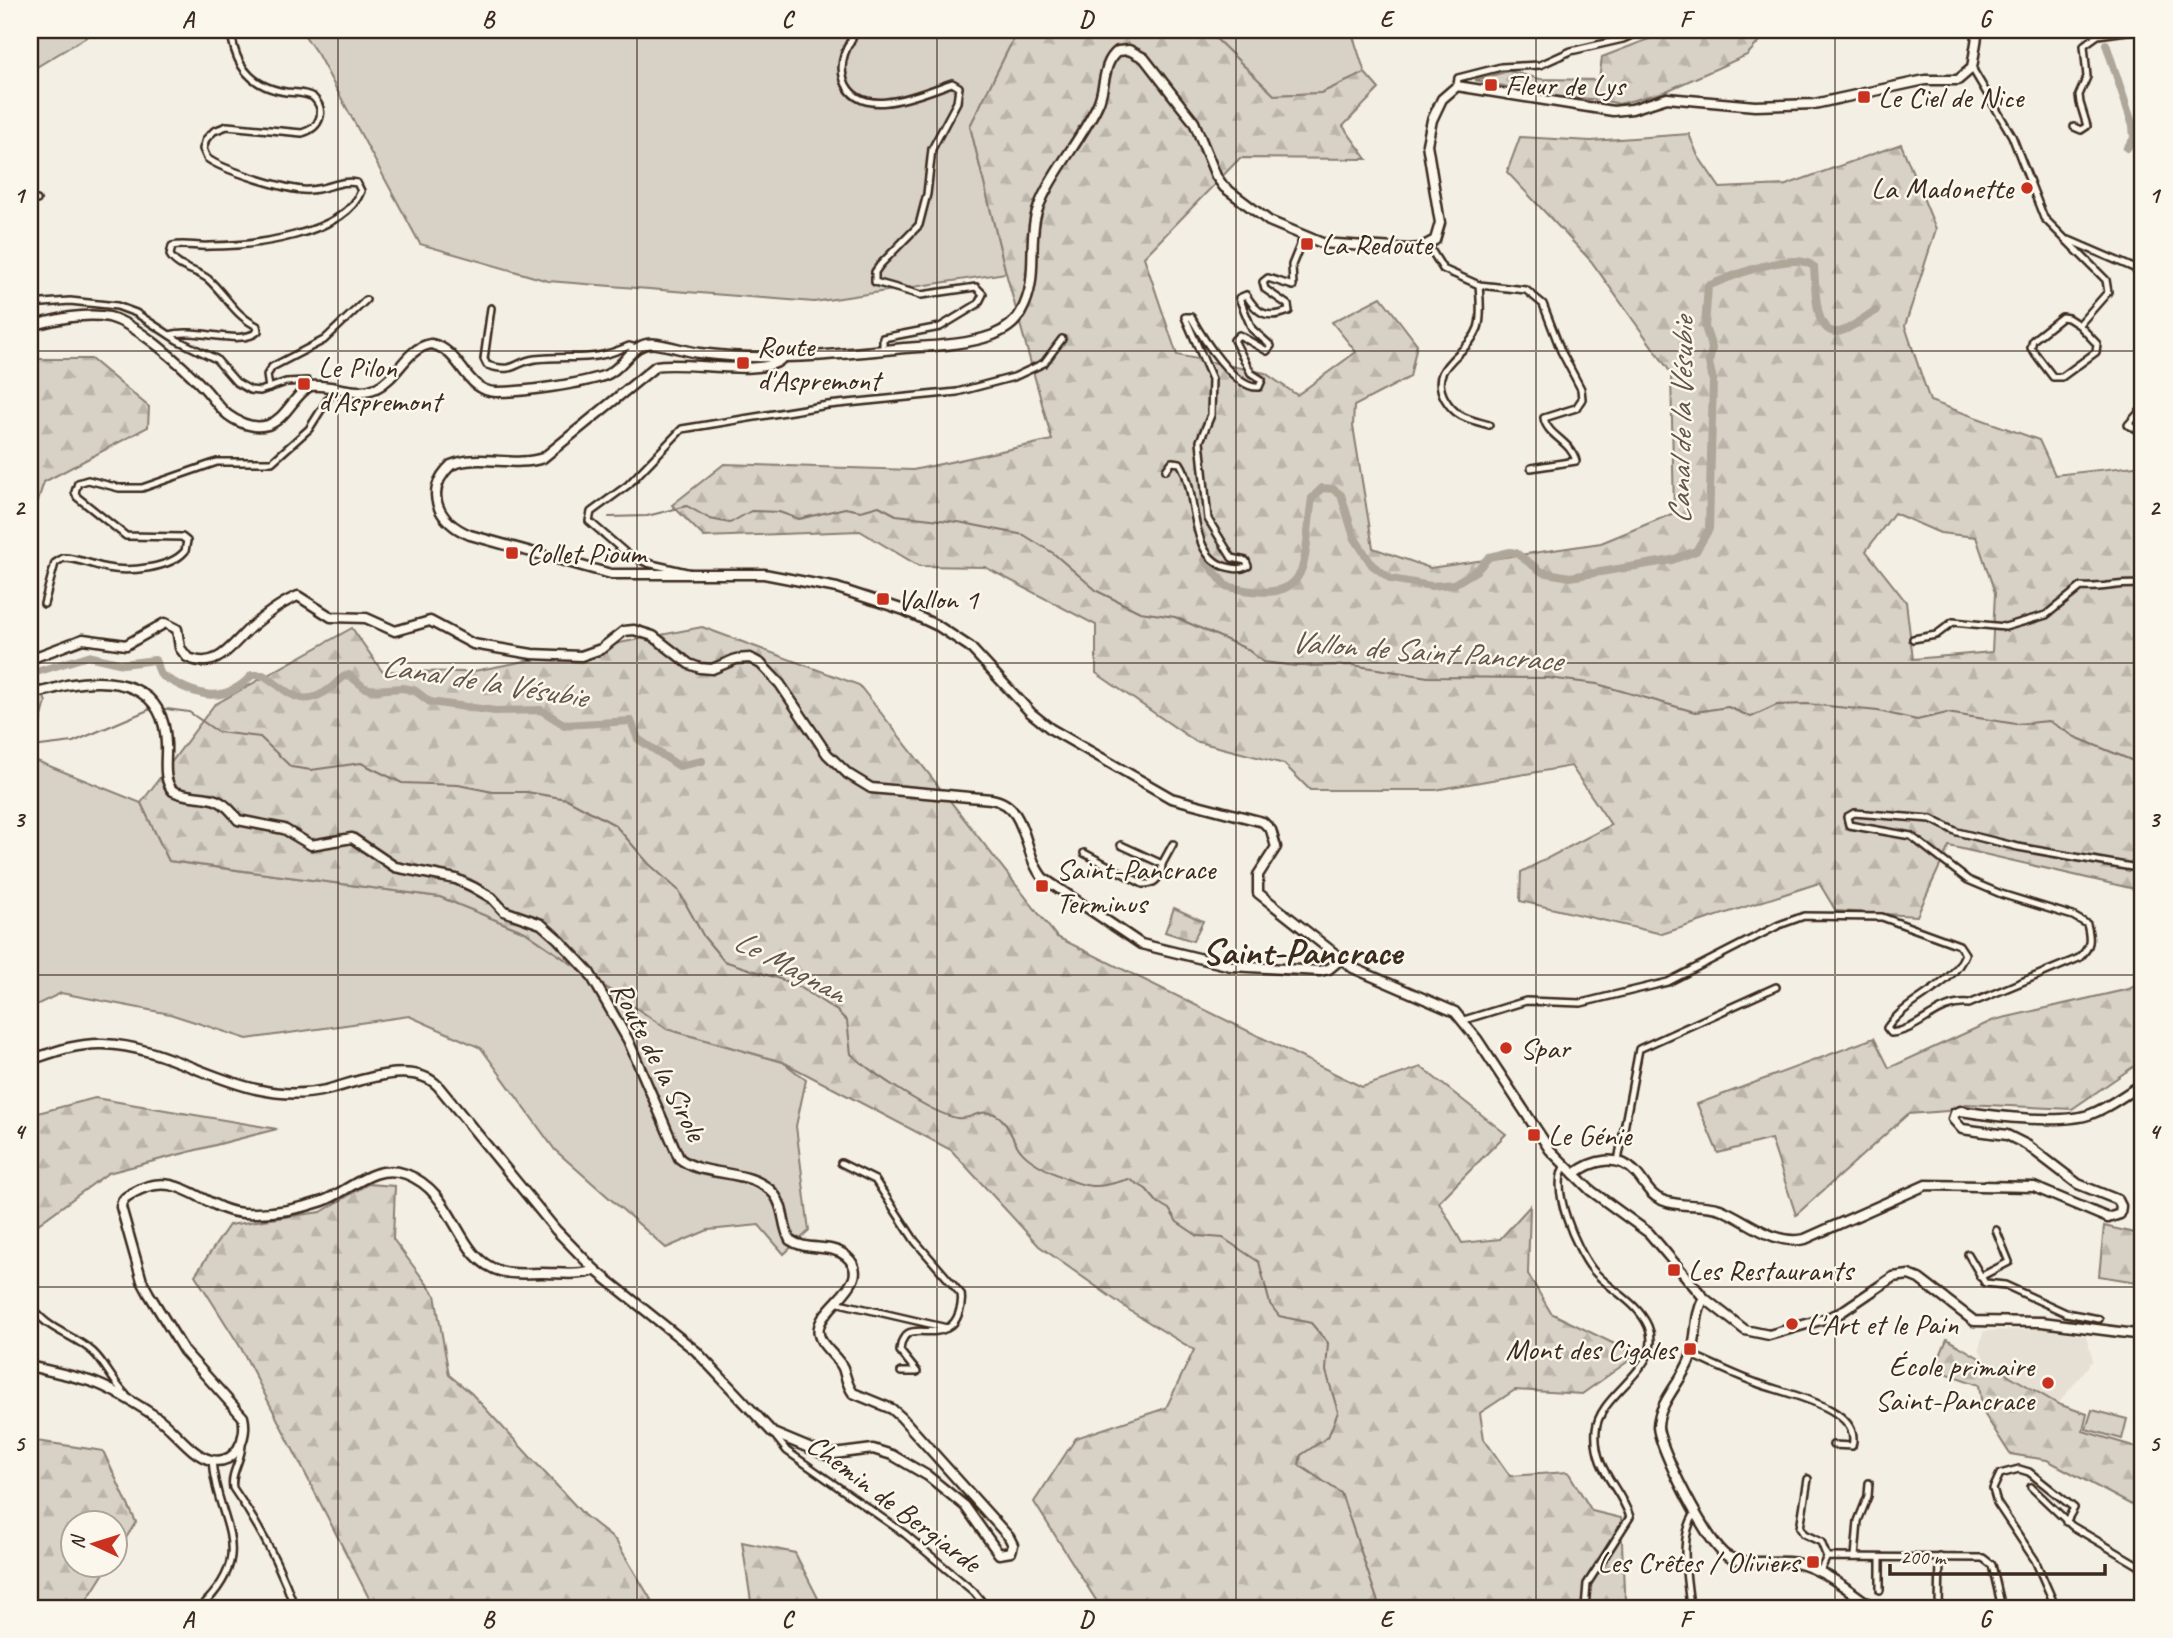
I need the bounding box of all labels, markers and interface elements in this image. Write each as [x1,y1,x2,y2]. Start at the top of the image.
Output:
text: A [182,5,196,34]
text: B [482,5,496,34]
text: C [782,5,796,34]
text: D [1079,5,1095,34]
text: E [1380,5,1396,34]
text: F [1680,5,1696,34]
text: G [1979,5,1994,34]
place label: Fleur de Lys [1505,66,1627,104]
marker: Fleur de Lys [1483,77,1499,93]
place label: Le Ciel de Nice [1878,78,2026,116]
marker: Le Ciel de Nice [1856,89,1872,105]
place label: La Madonette [1871,169,2015,207]
marker: La Madonette [2019,180,2035,196]
text: 1 [14,181,27,210]
text: 1 [2149,181,2162,210]
place label: La Redoute [1321,225,1434,263]
marker: La Redoute [1299,236,1315,252]
water label: Canal de la Vésubie [1659,313,1703,525]
place label: Route d'Aspremont [757,327,884,399]
place label: Le Pilon d'Aspremont [318,348,445,420]
marker: Route d'Aspremont [735,355,751,371]
marker: Le Pilon d'Aspremont [296,376,312,392]
text: 2 [14,493,27,522]
text: 2 [2149,493,2162,522]
place label: Collet Pioum [526,534,648,572]
marker: Collet Pioum [504,545,520,561]
place label: Vallon 1 [897,580,980,618]
marker: Vallon 1 [875,591,891,607]
water label: Vallon de Saint Pancrace [1290,621,1567,681]
water label: Canal de la Vésubie [379,645,594,718]
text: 3 [14,805,27,834]
text: 3 [2149,805,2162,834]
place label: Saint-Pancrace Terminus [1056,850,1218,922]
marker: Saint-Pancrace Terminus [1034,878,1050,894]
water label: Le Magnan [727,920,856,1014]
district label: Saint-Pancrace [1202,928,1405,975]
street label: Route de la Sirole [603,975,716,1149]
place label: Spar [1520,1029,1572,1067]
marker: Spar [1498,1040,1514,1056]
place label: Le Génie [1548,1116,1634,1154]
text: 4 [14,1117,27,1146]
text: 4 [2149,1117,2162,1146]
marker: Le Génie [1526,1127,1542,1143]
place label: Les Restaurants [1688,1251,1856,1289]
marker: Les Restaurants [1666,1262,1682,1278]
place label: L'Art et le Pain [1806,1305,1959,1343]
marker: L'Art et le Pain [1784,1316,1800,1332]
place label: Mont des Cigales [1506,1330,1679,1368]
marker: Mont des Cigales [1682,1341,1698,1357]
place label: École primaire Saint-Pancrace [1875,1347,2036,1419]
marker: École primaire Saint-Pancrace [2040,1375,2056,1391]
street label: Chemin de Bergiarde [799,1425,990,1582]
text: 5 [14,1429,26,1458]
text: 5 [2149,1429,2161,1458]
north arrow [60,1508,130,1578]
text: N [66,1533,91,1550]
scale bar [1890,1533,2105,1577]
place label: Les Crêtes / Oliviers [1597,1543,1802,1581]
text: 200 m [1900,1544,1947,1570]
marker: Les Crêtes / Oliviers [1805,1554,1821,1570]
text: A [182,1605,196,1634]
text: B [482,1605,496,1634]
text: C [782,1605,796,1634]
text: D [1079,1605,1095,1634]
text: E [1380,1605,1396,1634]
text: F [1680,1605,1696,1634]
text: G [1979,1605,1994,1634]

